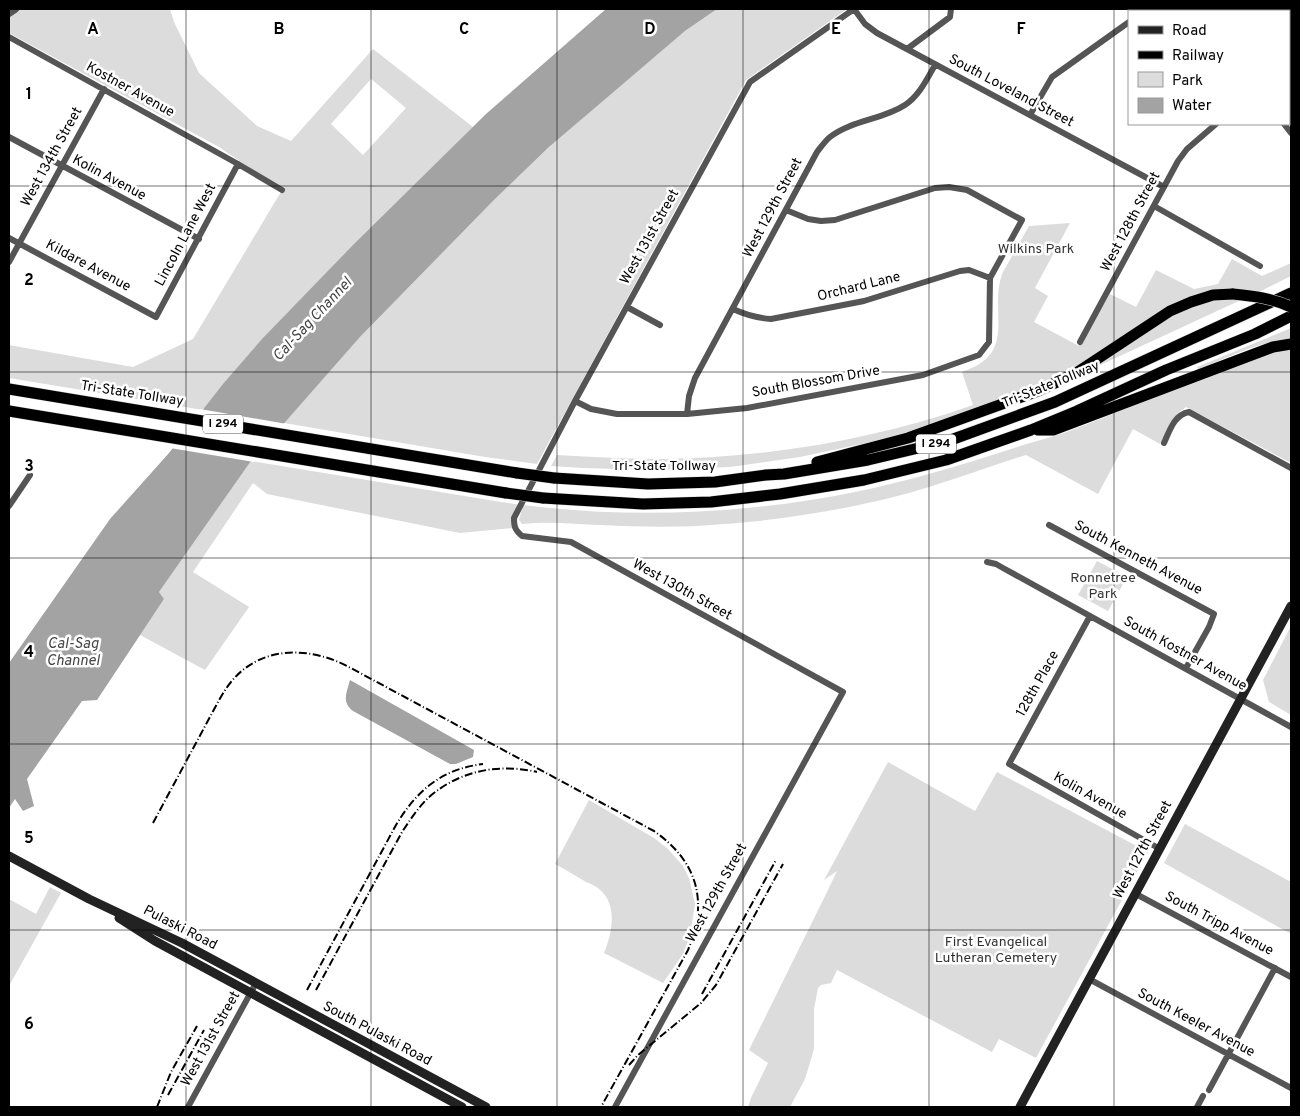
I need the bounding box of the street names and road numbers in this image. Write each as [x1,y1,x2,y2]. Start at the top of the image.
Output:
street label: South Loveland Street [946,51,1076,131]
street label: Kostner Avenue [83,59,177,121]
street label: West 134th Street [18,104,86,210]
street label: Kolin Avenue [69,151,149,205]
street label: West 129th Street [739,155,807,261]
street label: West 128th Street [1098,169,1164,275]
street label: Lincoln Lane West [152,181,220,289]
street label: West 131st Street [617,187,683,287]
street label: Kildare Avenue [42,236,134,296]
street label: Orchard Lane [816,268,902,306]
street label: Tri-State Tollway [1000,358,1102,412]
street label: South Blossom Drive [751,362,881,402]
street label: Tri-State Tollway [79,377,185,411]
road number: I 294 [203,414,243,434]
road number: I 294 [916,434,956,454]
street label: Tri-State Tollway [612,458,716,475]
street label: South Kenneth Avenue [1071,517,1205,599]
street label: West 130th Street [629,556,735,624]
street label: South Kostner Avenue [1120,613,1250,695]
street label: 128th Place [1013,648,1063,720]
street label: Kolin Avenue [1050,769,1130,823]
street label: West 127th Street [1110,798,1176,902]
street label: West 129th Street [683,840,751,946]
street label: South Tripp Avenue [1162,888,1276,960]
street label: Pulaski Road [140,902,220,954]
street label: South Keeler Avenue [1134,985,1258,1061]
street label: West 131st Street [178,989,244,1089]
street label: South Pulaski Road [320,998,434,1070]

